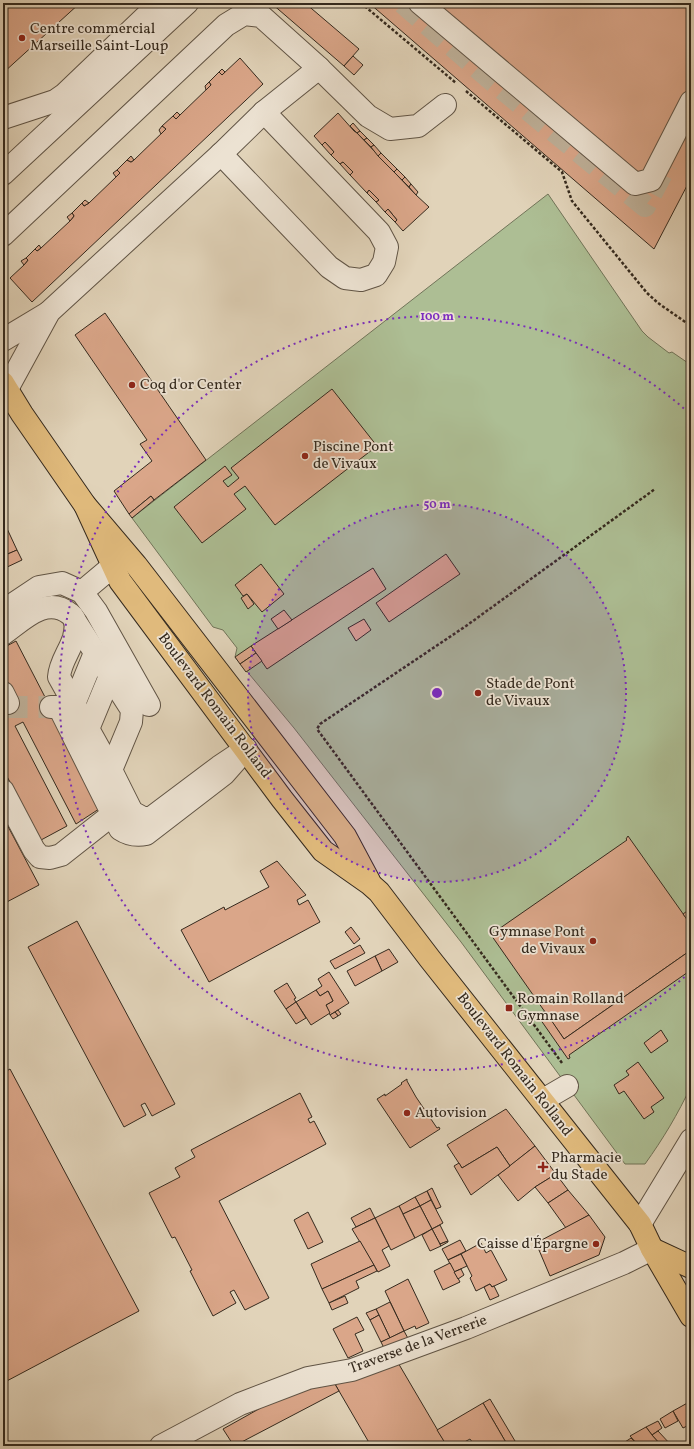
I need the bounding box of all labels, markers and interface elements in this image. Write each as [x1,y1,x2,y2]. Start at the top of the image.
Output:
place label: Centre commercial Marseille Saint-Loup [30,19,168,57]
marker: Centre commercial Marseille Saint-Loup [17,33,27,43]
text: 100 m [420,309,454,325]
place label: Coq d'or Center [140,375,241,396]
marker: Coq d'or Center [127,380,137,390]
place label: Piscine Pont de Vivaux [313,437,394,475]
marker: Piscine Pont de Vivaux [300,451,310,461]
text: 50 m [423,497,451,513]
street label: Boulevard Romain Rolland [152,629,276,783]
place label: Stade de Pont de Vivaux [486,674,575,712]
centre of rings [430,686,444,700]
marker: Stade de Pont de Vivaux [473,688,483,698]
place label: Gymnase Pont de Vivaux [489,922,585,960]
marker: Gymnase Pont de Vivaux [588,936,598,946]
street label: Boulevard Romain Rolland [451,989,577,1141]
place label: Romain Rolland Gymnase [517,989,624,1027]
marker: Romain Rolland Gymnase [504,1003,514,1013]
place label: Autovision [415,1103,487,1124]
marker: Autovision [402,1108,412,1118]
place label: Pharmacie du Stade [551,1148,622,1186]
marker: Pharmacie du Stade [538,1162,548,1172]
place label: Caisse d'Épargne [477,1234,588,1255]
marker: Caisse d'Épargne [591,1239,601,1249]
street label: Traverse de la Verrerie [346,1310,490,1380]

